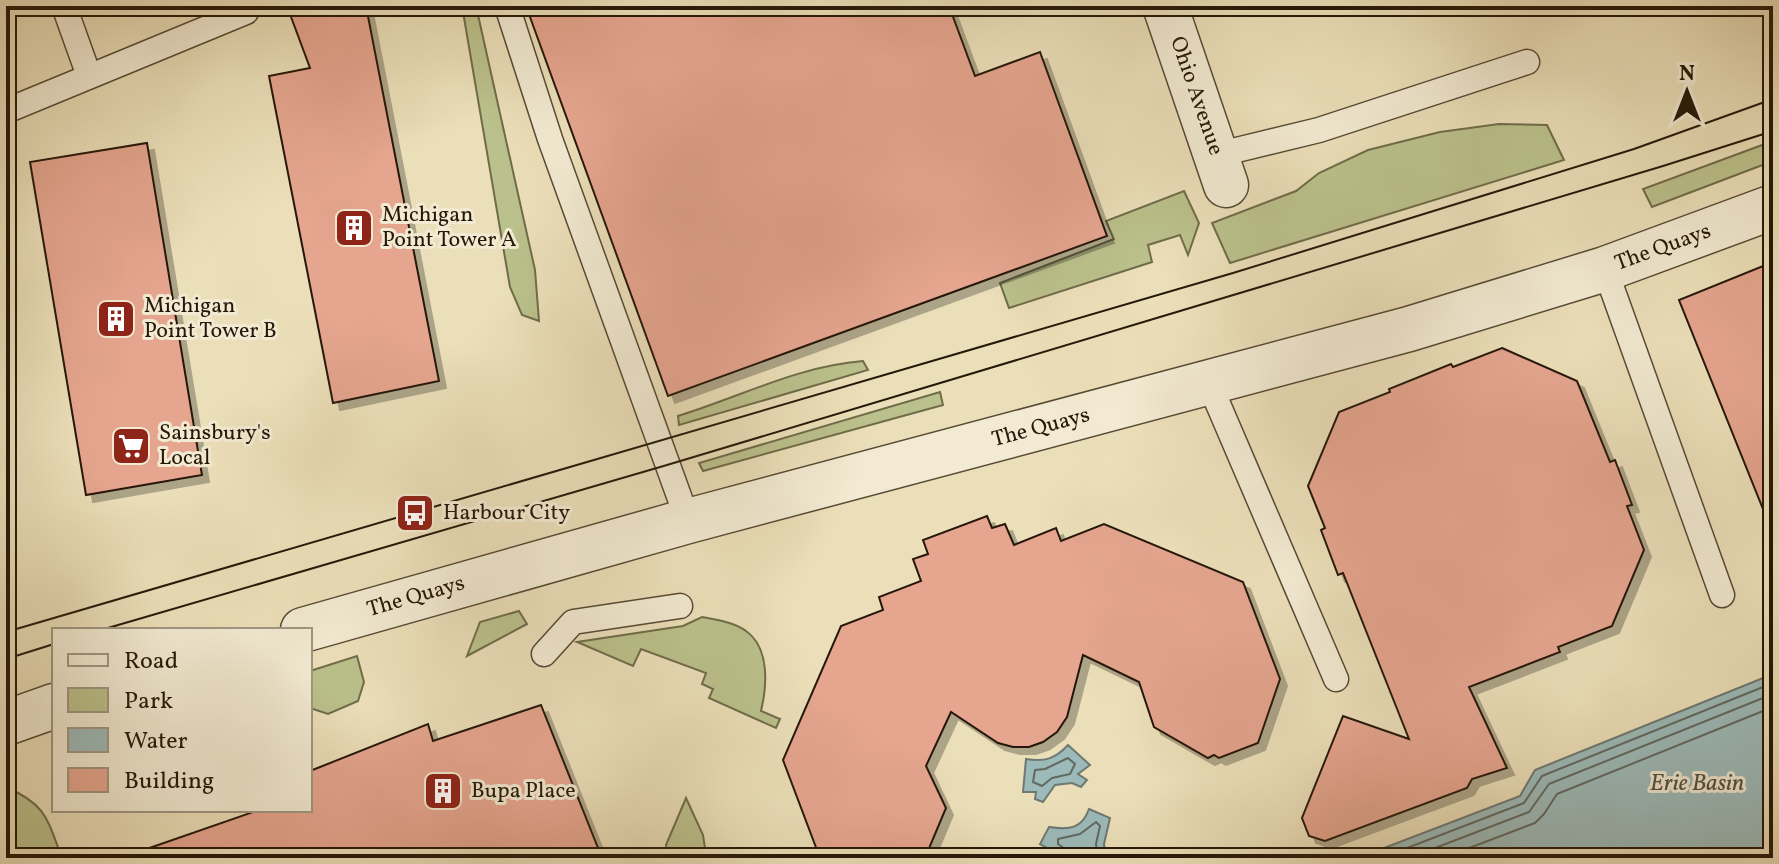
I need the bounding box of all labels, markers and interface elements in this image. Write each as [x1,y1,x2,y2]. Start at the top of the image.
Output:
street label: Ohio Avenue [1161,32,1231,160]
north arrow [1647,52,1727,132]
text: N [1679,59,1695,90]
place label: Michigan Point Tower A [382,200,516,256]
building icon: Michigan Point Tower A [333,207,375,249]
street label: The Quays [1610,216,1716,280]
place label: Michigan Point Tower B [144,291,277,347]
building icon: Michigan Point Tower B [95,298,137,340]
street label: The Quays [988,400,1094,456]
place label: Sainsbury's Local [159,418,271,474]
supermarket icon: Sainsbury's Local [110,425,152,467]
bus stop icon: Harbour City [394,492,436,534]
place label: Harbour City [443,498,570,529]
street label: The Quays [363,568,469,626]
legend [52,628,312,812]
text: Road [124,645,178,679]
text: Park [124,685,173,719]
text: Water [124,725,188,759]
text: Building [124,765,214,799]
water label: Erie Basin [1650,767,1744,801]
building icon: Bupa Place [422,770,464,812]
place label: Bupa Place [471,776,576,807]

